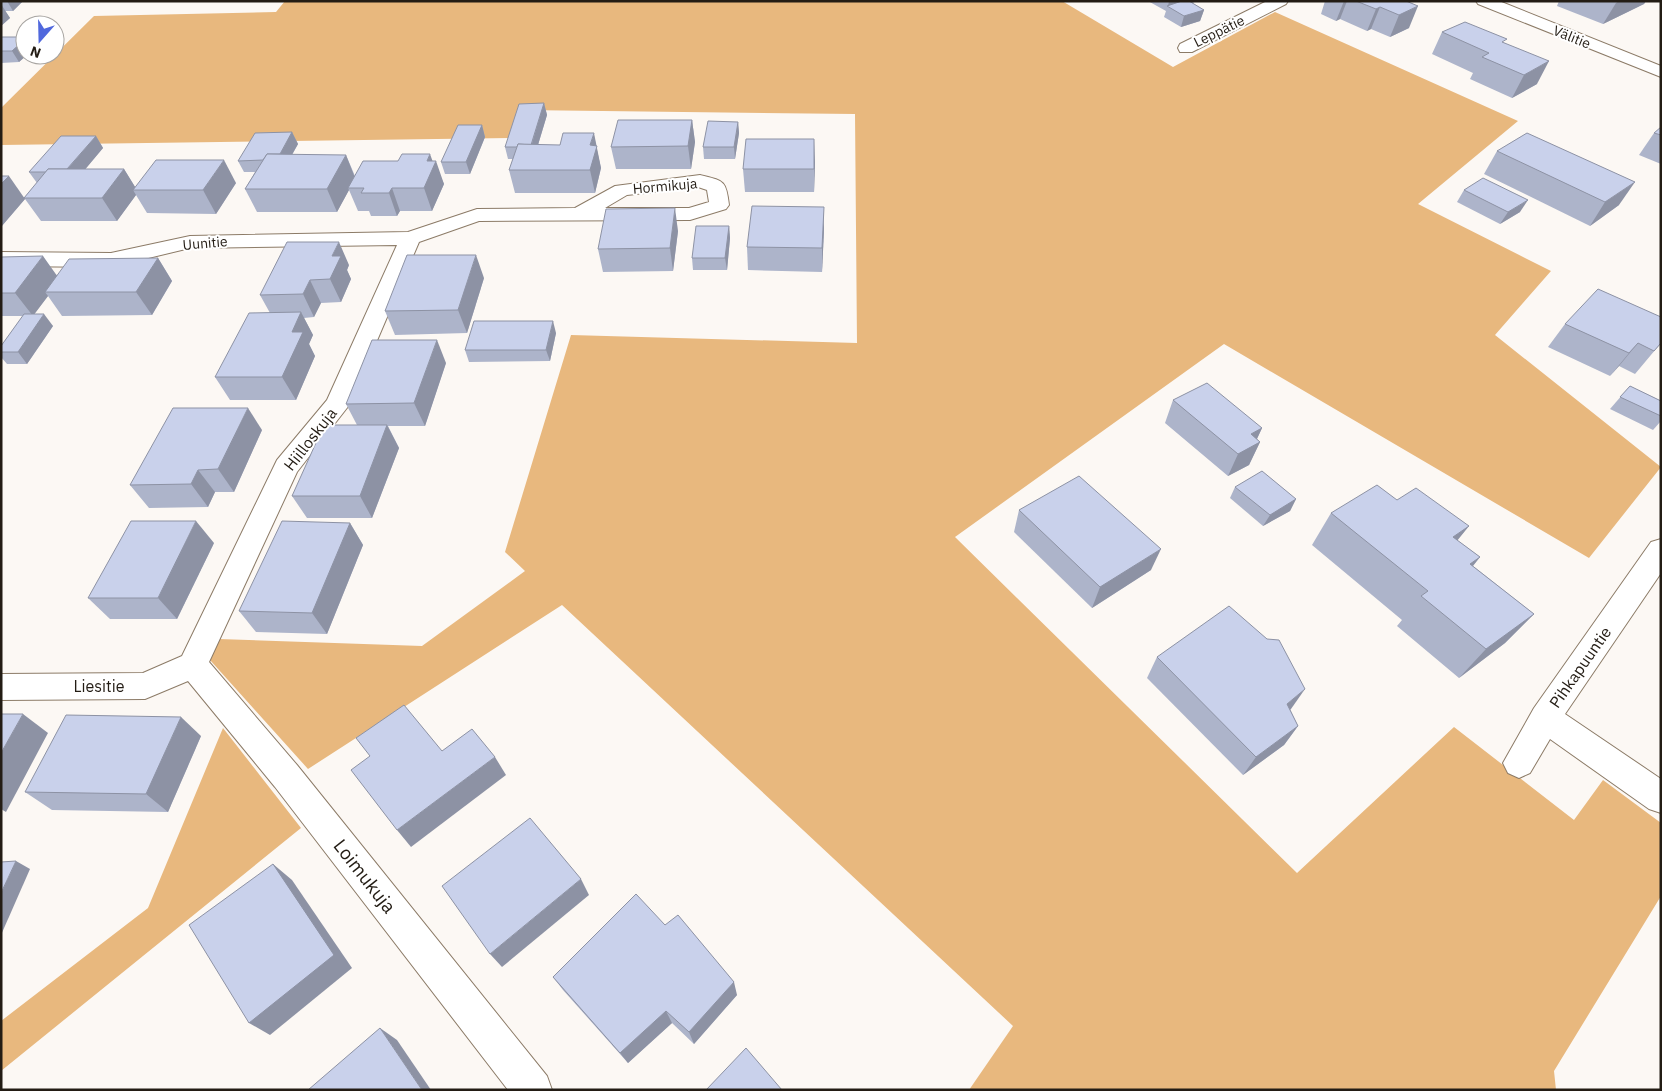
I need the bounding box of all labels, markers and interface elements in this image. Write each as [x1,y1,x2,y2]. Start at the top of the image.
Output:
street label: Leppätie [1191,11,1248,51]
north arrow [15,15,65,65]
street label: Välitie [1551,21,1594,53]
text: N [28,42,43,62]
street label: Hormikuja [632,174,699,198]
street label: Uunitie [182,232,229,254]
street label: Hiilloskuja [279,403,341,475]
street label: Pihkapuuntie [1545,622,1615,711]
street label: Liesitie [74,676,125,696]
street label: Loimukuja [329,834,401,918]

